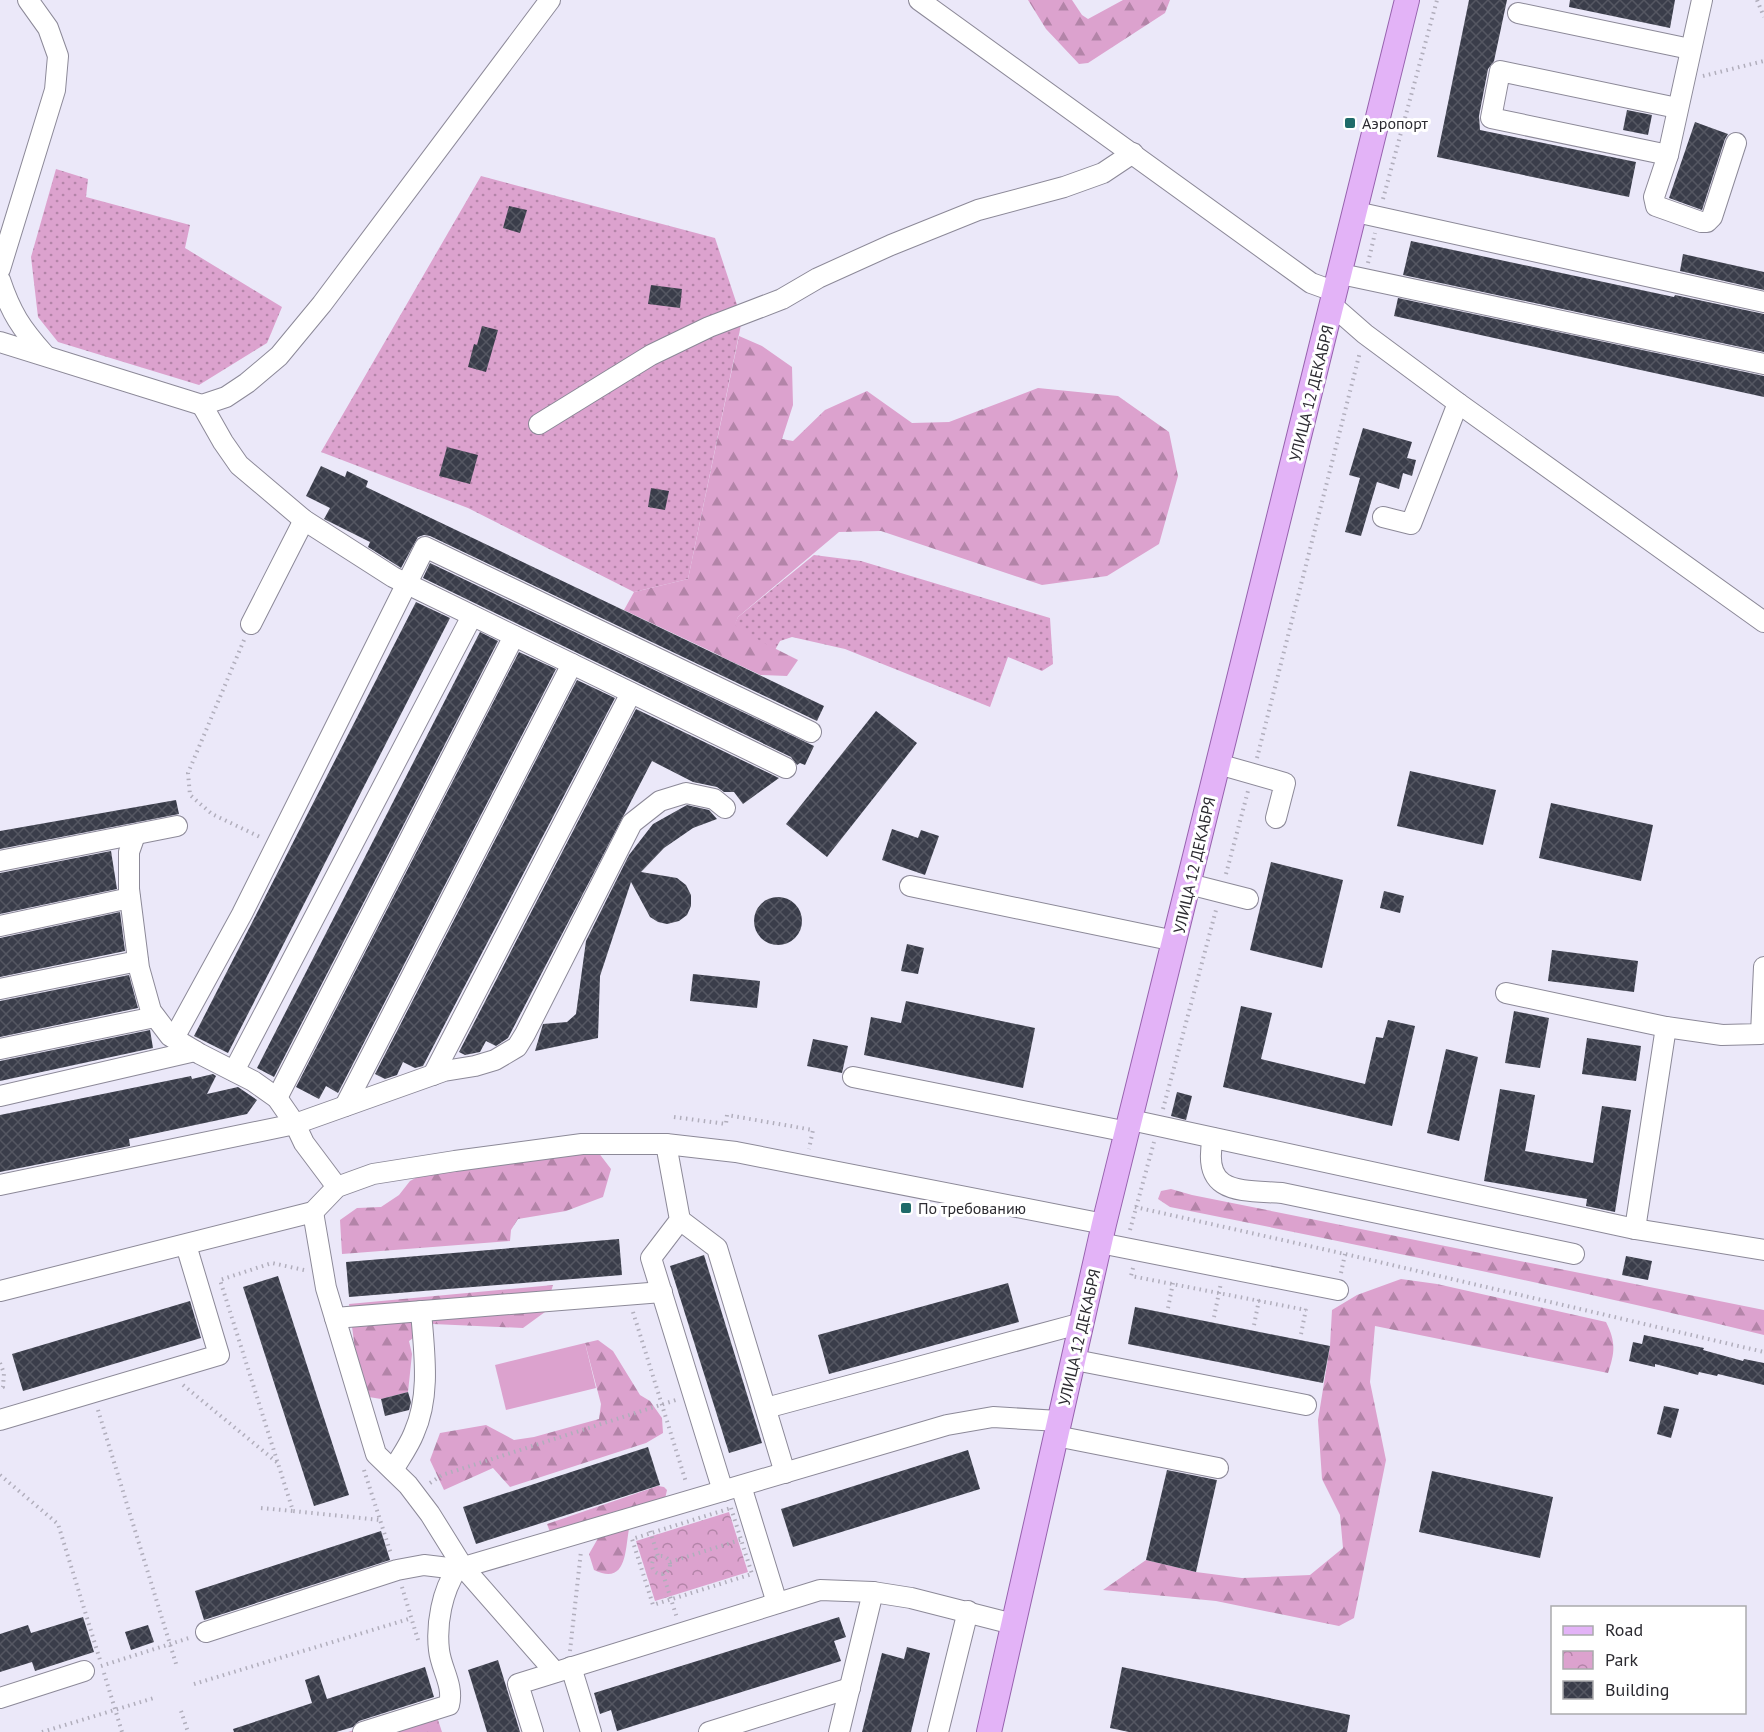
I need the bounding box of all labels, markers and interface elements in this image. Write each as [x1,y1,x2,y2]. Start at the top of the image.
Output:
place label: Аэропорт [1362,113,1429,133]
marker: Аэропорт [1343,116,1357,130]
street label: УЛИЦА 12 ДЕКАБРЯ [1284,323,1338,463]
street label: УЛИЦА 12 ДЕКАБРЯ [1169,795,1219,935]
place label: По требованию [918,1198,1026,1218]
marker: По требованию [899,1201,913,1215]
street label: УЛИЦА 12 ДЕКАБРЯ [1054,1267,1104,1407]
legend [1551,1606,1746,1714]
text: Road [1605,1618,1643,1641]
text: Park [1605,1648,1638,1671]
text: Building [1605,1678,1669,1701]

